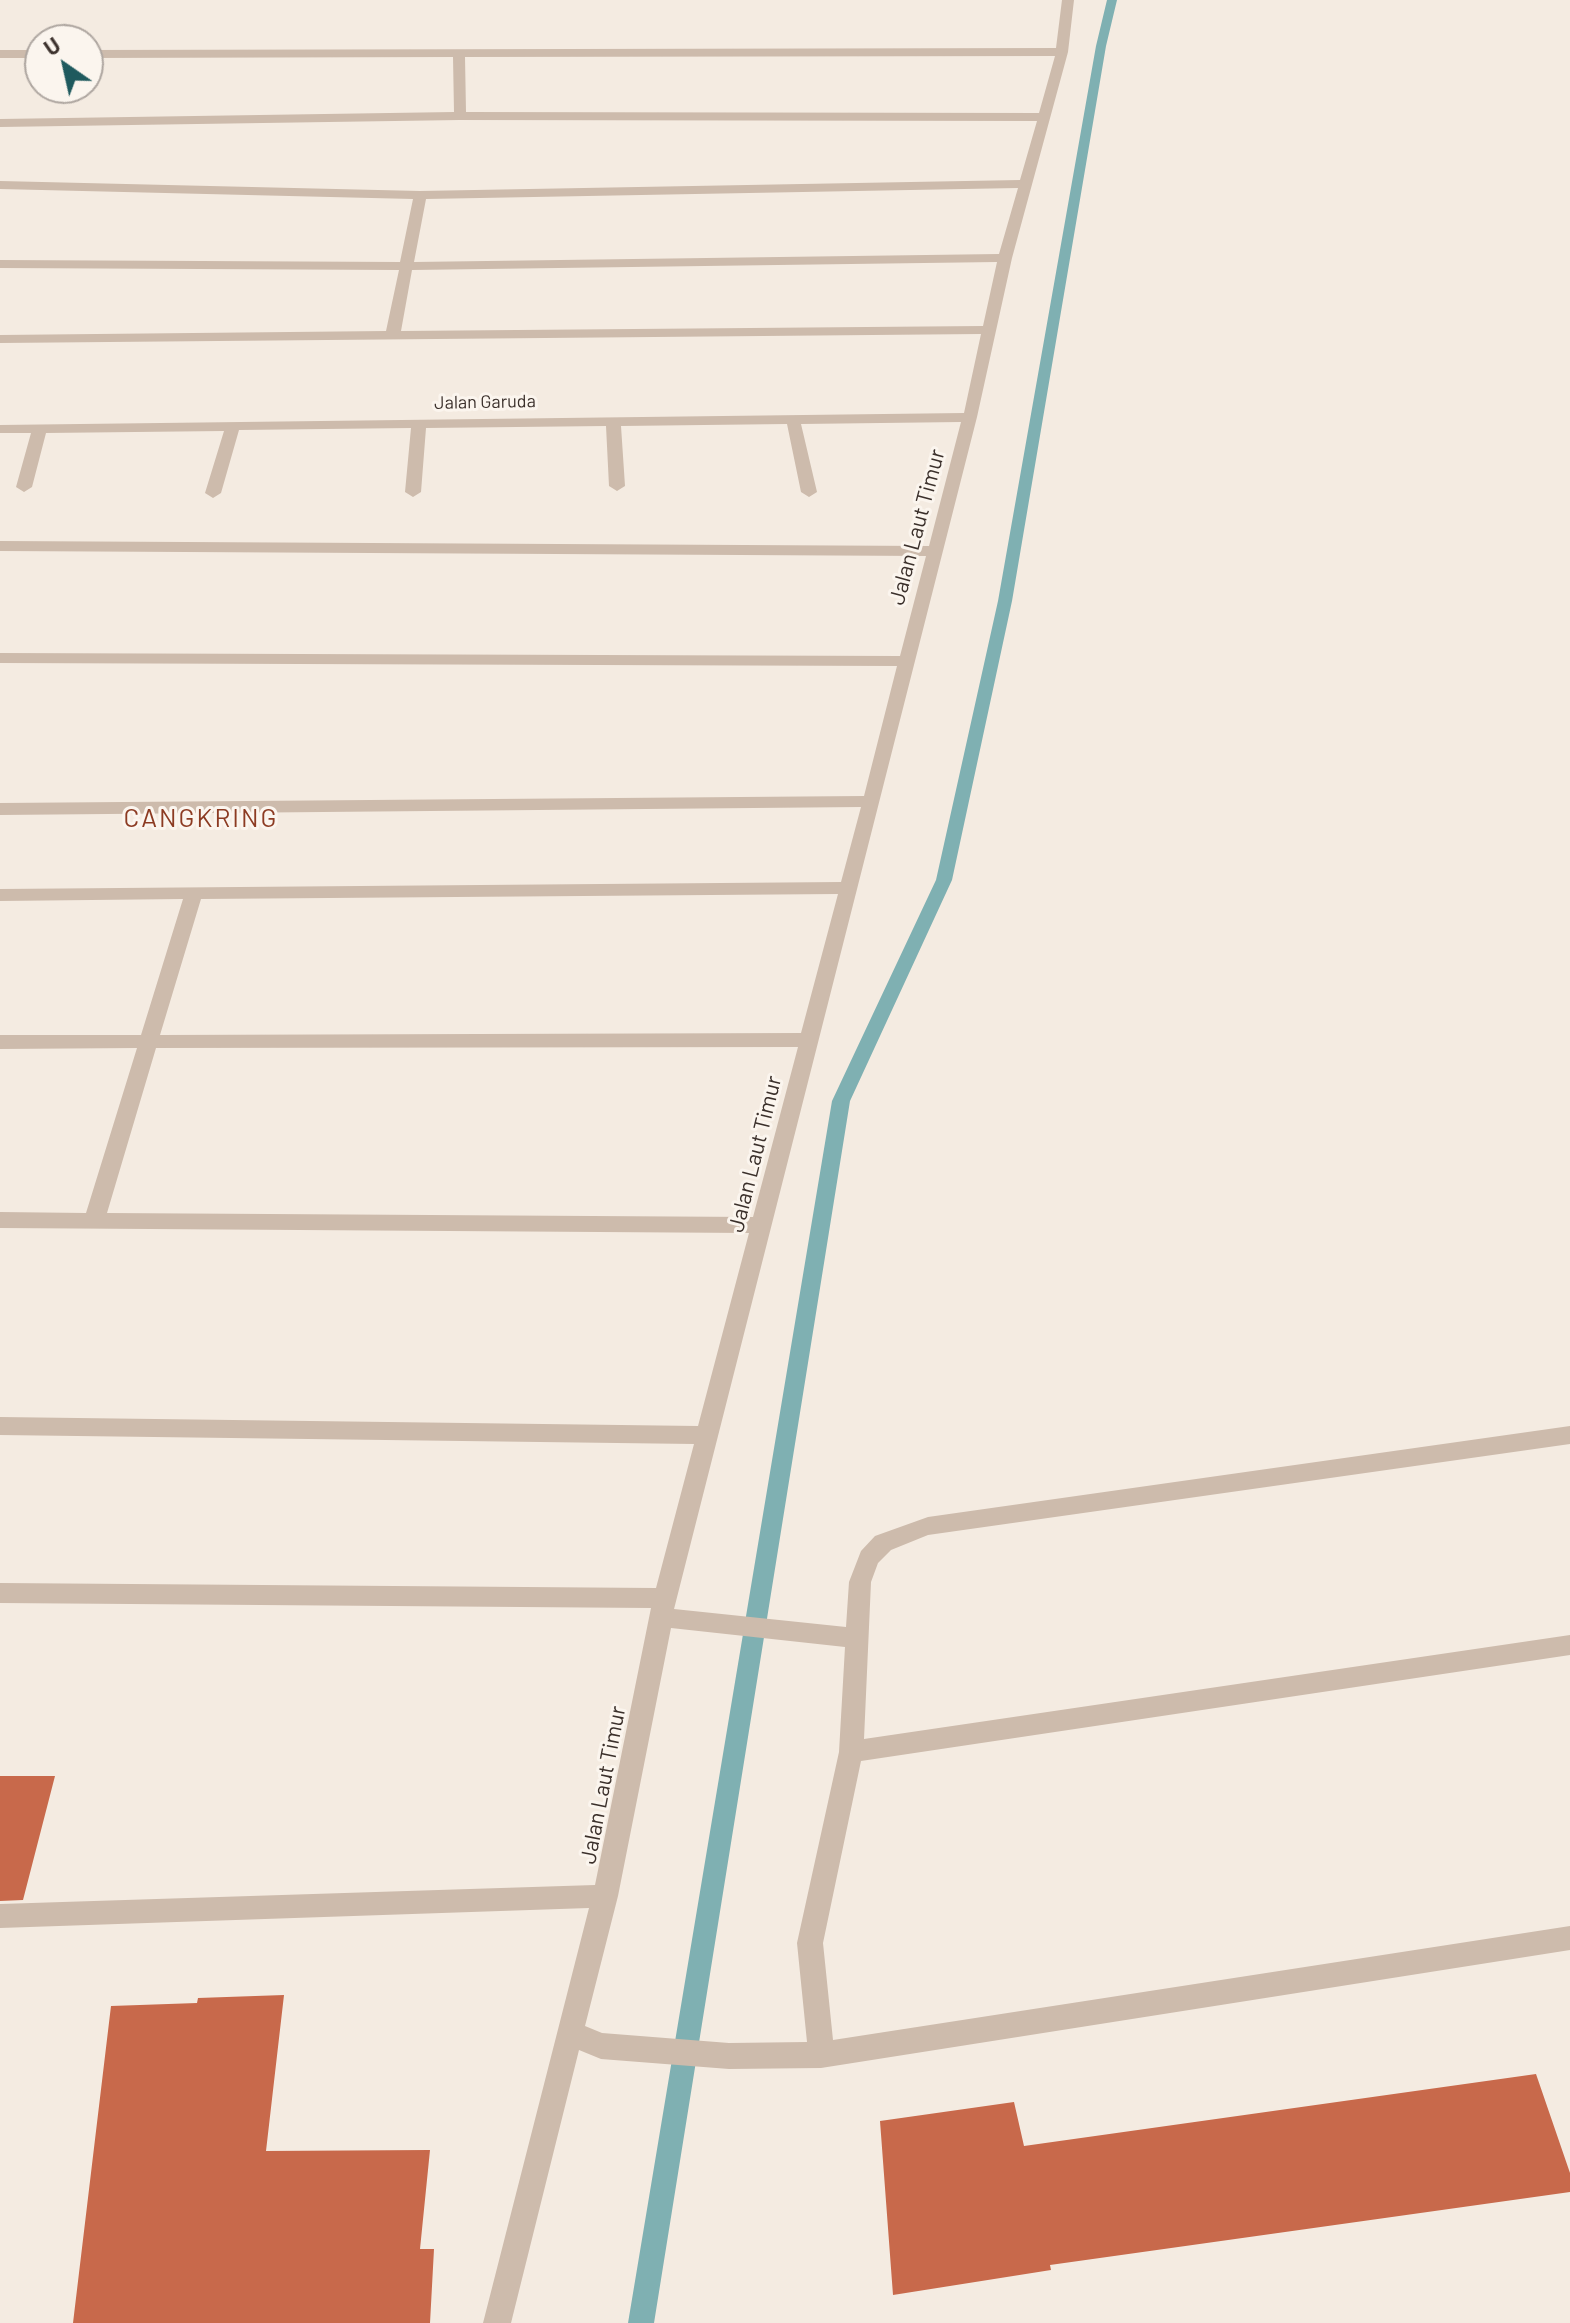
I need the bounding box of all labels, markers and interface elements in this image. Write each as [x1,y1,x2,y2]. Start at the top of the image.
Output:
north arrow [24,24,104,104]
text: U [39,31,65,60]
street label: Jalan Garuda [434,390,536,414]
street label: Jalan Laut Timur [884,446,950,608]
district label: CANGKRING [123,802,279,834]
street label: Jalan Laut Timur [723,1073,787,1235]
street label: Jalan Laut Timur [575,1704,631,1866]

